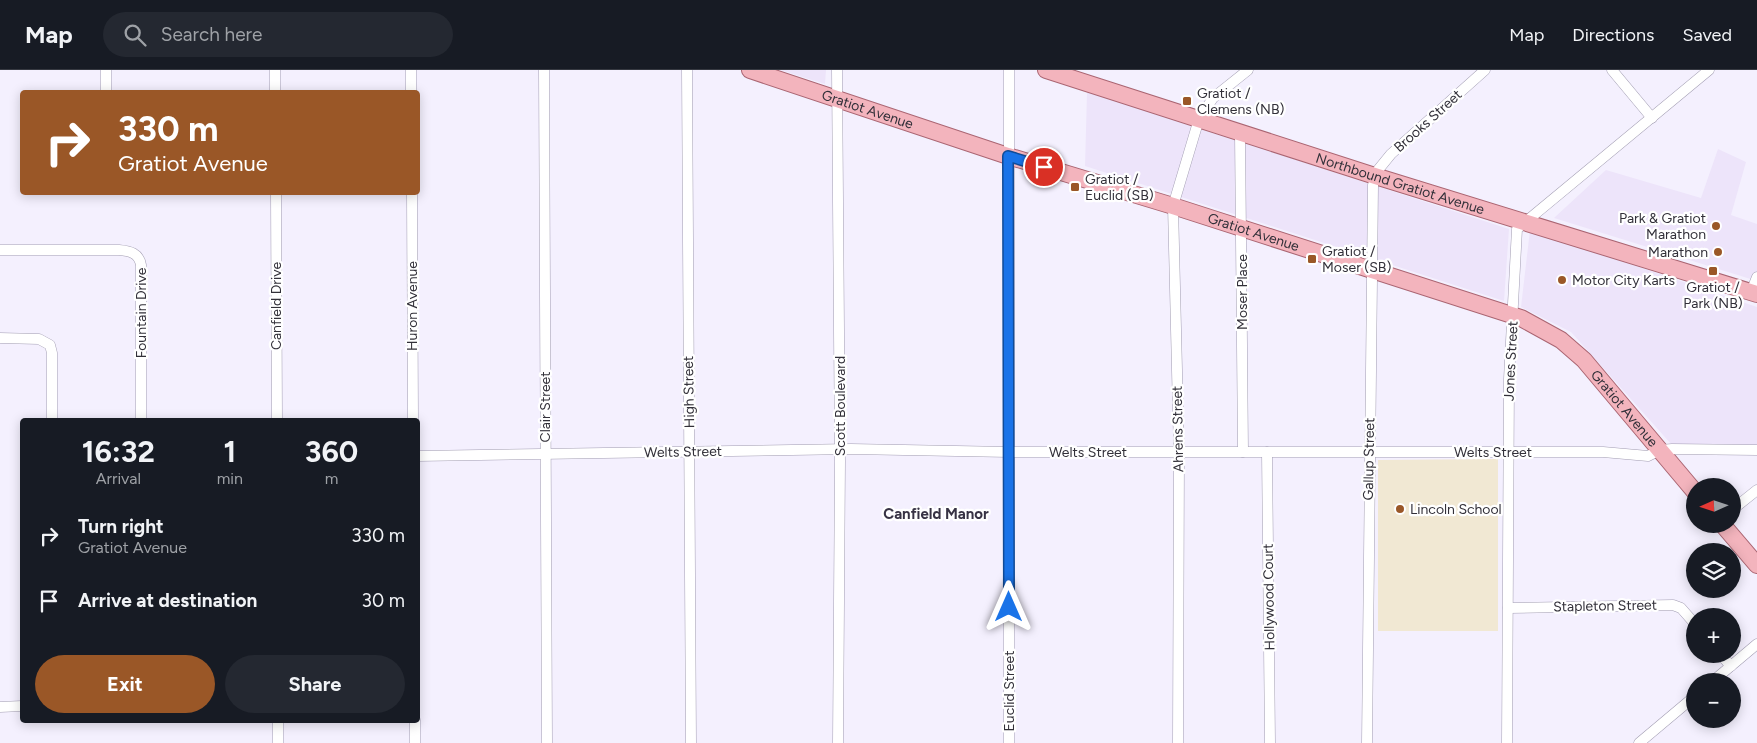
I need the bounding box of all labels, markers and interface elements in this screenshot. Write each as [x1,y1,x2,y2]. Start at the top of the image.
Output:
search box [103,12,453,57]
text: Map [25,20,73,49]
icon: search [121,21,149,49]
text: Search here [161,23,262,46]
text: Map [1509,24,1544,46]
text: Directions [1572,24,1654,46]
text: Saved [1682,24,1732,46]
place label: Gratiot / Clemens (NB) [1197,85,1284,118]
street label: Gratiot Avenue [820,86,916,132]
street label: Brooks Street [1391,86,1465,156]
marker: Gratiot / Clemens (NB) [1181,95,1193,107]
text: 330 m [118,108,218,150]
icon: right [35,110,100,175]
pin [1023,146,1065,188]
street label: Northbound Gratiot Avenue [1314,149,1487,218]
text: Gratiot Avenue [118,150,268,177]
icon: arrive [1030,153,1058,181]
place label: Gratiot / Euclid (SB) [1085,171,1154,204]
marker: Gratiot / Euclid (SB) [1069,181,1081,193]
street label: Gratiot Avenue [1206,209,1302,255]
place label: Park & Gratiot Marathon [1619,210,1706,243]
marker: Park & Gratiot Marathon [1710,220,1722,232]
place label: Gratiot / Moser (SB) [1322,243,1391,276]
place label: Marathon [1648,244,1708,261]
marker: Marathon [1712,246,1724,258]
marker: Gratiot / Moser (SB) [1306,253,1318,265]
street label: Moser Place [1234,254,1251,330]
street label: Huron Avenue [404,261,421,351]
street label: Canfield Drive [268,262,285,350]
marker: Gratiot / Park (NB) [1707,265,1719,277]
street label: Fountain Drive [133,267,150,358]
place label: Motor City Karts [1572,272,1675,289]
marker: Motor City Karts [1556,274,1568,286]
place label: Gratiot / Park (NB) [1683,279,1743,312]
street label: Jones Street [1500,321,1522,401]
street label: High Street [680,356,698,428]
street label: Scott Boulevard [832,356,849,456]
street label: Gratiot Avenue [1587,366,1662,450]
street label: Clair Street [537,372,554,442]
street label: Ahrens Street [1169,386,1187,472]
street label: Gallup Street [1360,418,1378,500]
text: 16:32 [82,433,155,470]
text: 1 [223,433,236,470]
text: 360 [305,433,358,470]
street label: Welts Street [644,443,722,461]
street label: Welts Street [1049,444,1127,461]
street label: Welts Street [1454,444,1532,461]
text: Arrival [96,469,141,488]
text: min [217,469,243,488]
text: m [325,469,338,488]
north arrow [1686,478,1741,532]
map controls [1686,478,1741,728]
place label: Lincoln School [1410,501,1502,518]
marker: Lincoln School [1394,503,1406,515]
district label: Canfield Manor [883,505,989,523]
text: Turn right [78,515,164,538]
icon: right [35,522,63,550]
text: 330 m [351,524,405,547]
text: Gratiot Avenue [78,538,187,557]
street label: Hollywood Court [1260,543,1278,651]
button: layers [1686,543,1741,598]
position arrow [982,580,1034,632]
icon: arrive [35,587,63,615]
text: Arrive at destination [78,589,257,612]
text: 30 m [362,589,405,612]
street label: Stapleton Street [1553,597,1657,615]
button: + [1686,608,1741,663]
street label: Euclid Street [1001,651,1018,731]
button: Exit [35,655,215,713]
button: Share [225,655,405,713]
button: − [1686,673,1741,728]

